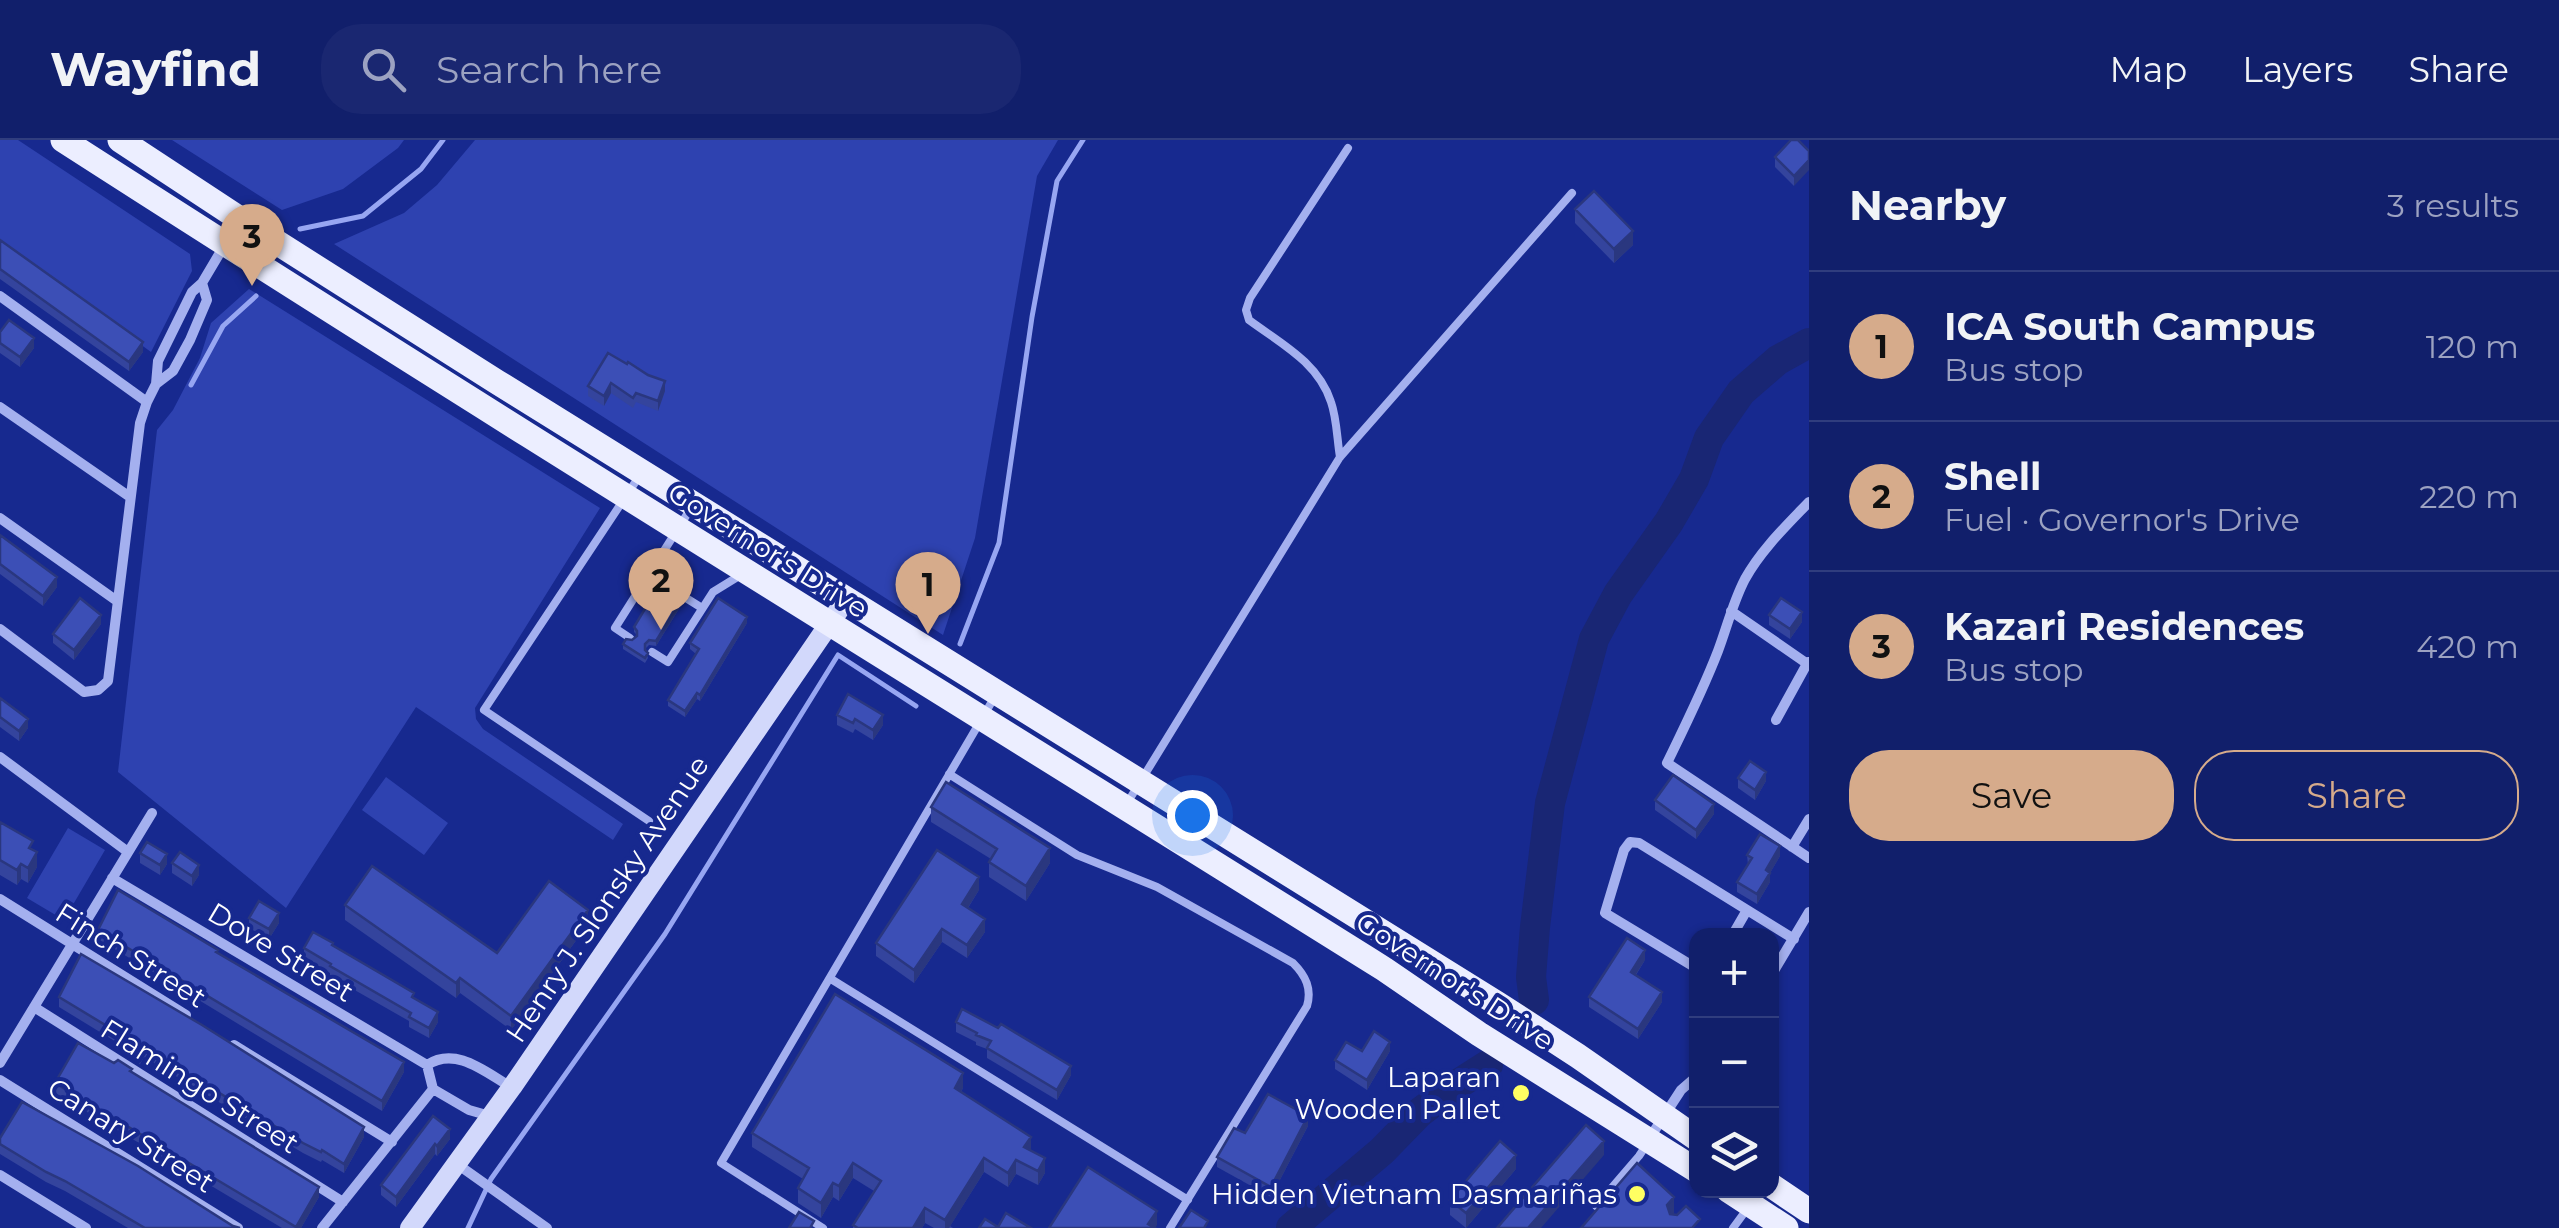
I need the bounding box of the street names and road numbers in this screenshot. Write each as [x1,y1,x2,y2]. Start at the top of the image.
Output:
street label: Governor's Drive [662,475,874,625]
street label: Henry J. Slonsky Avenue [498,749,716,1049]
street label: Finch Street [50,895,212,1015]
street label: Dove Street [202,895,360,1009]
street label: Governor's Drive [1350,904,1560,1058]
street label: Flamingo Street [95,1012,305,1160]
street label: Canary Street [41,1070,221,1200]

